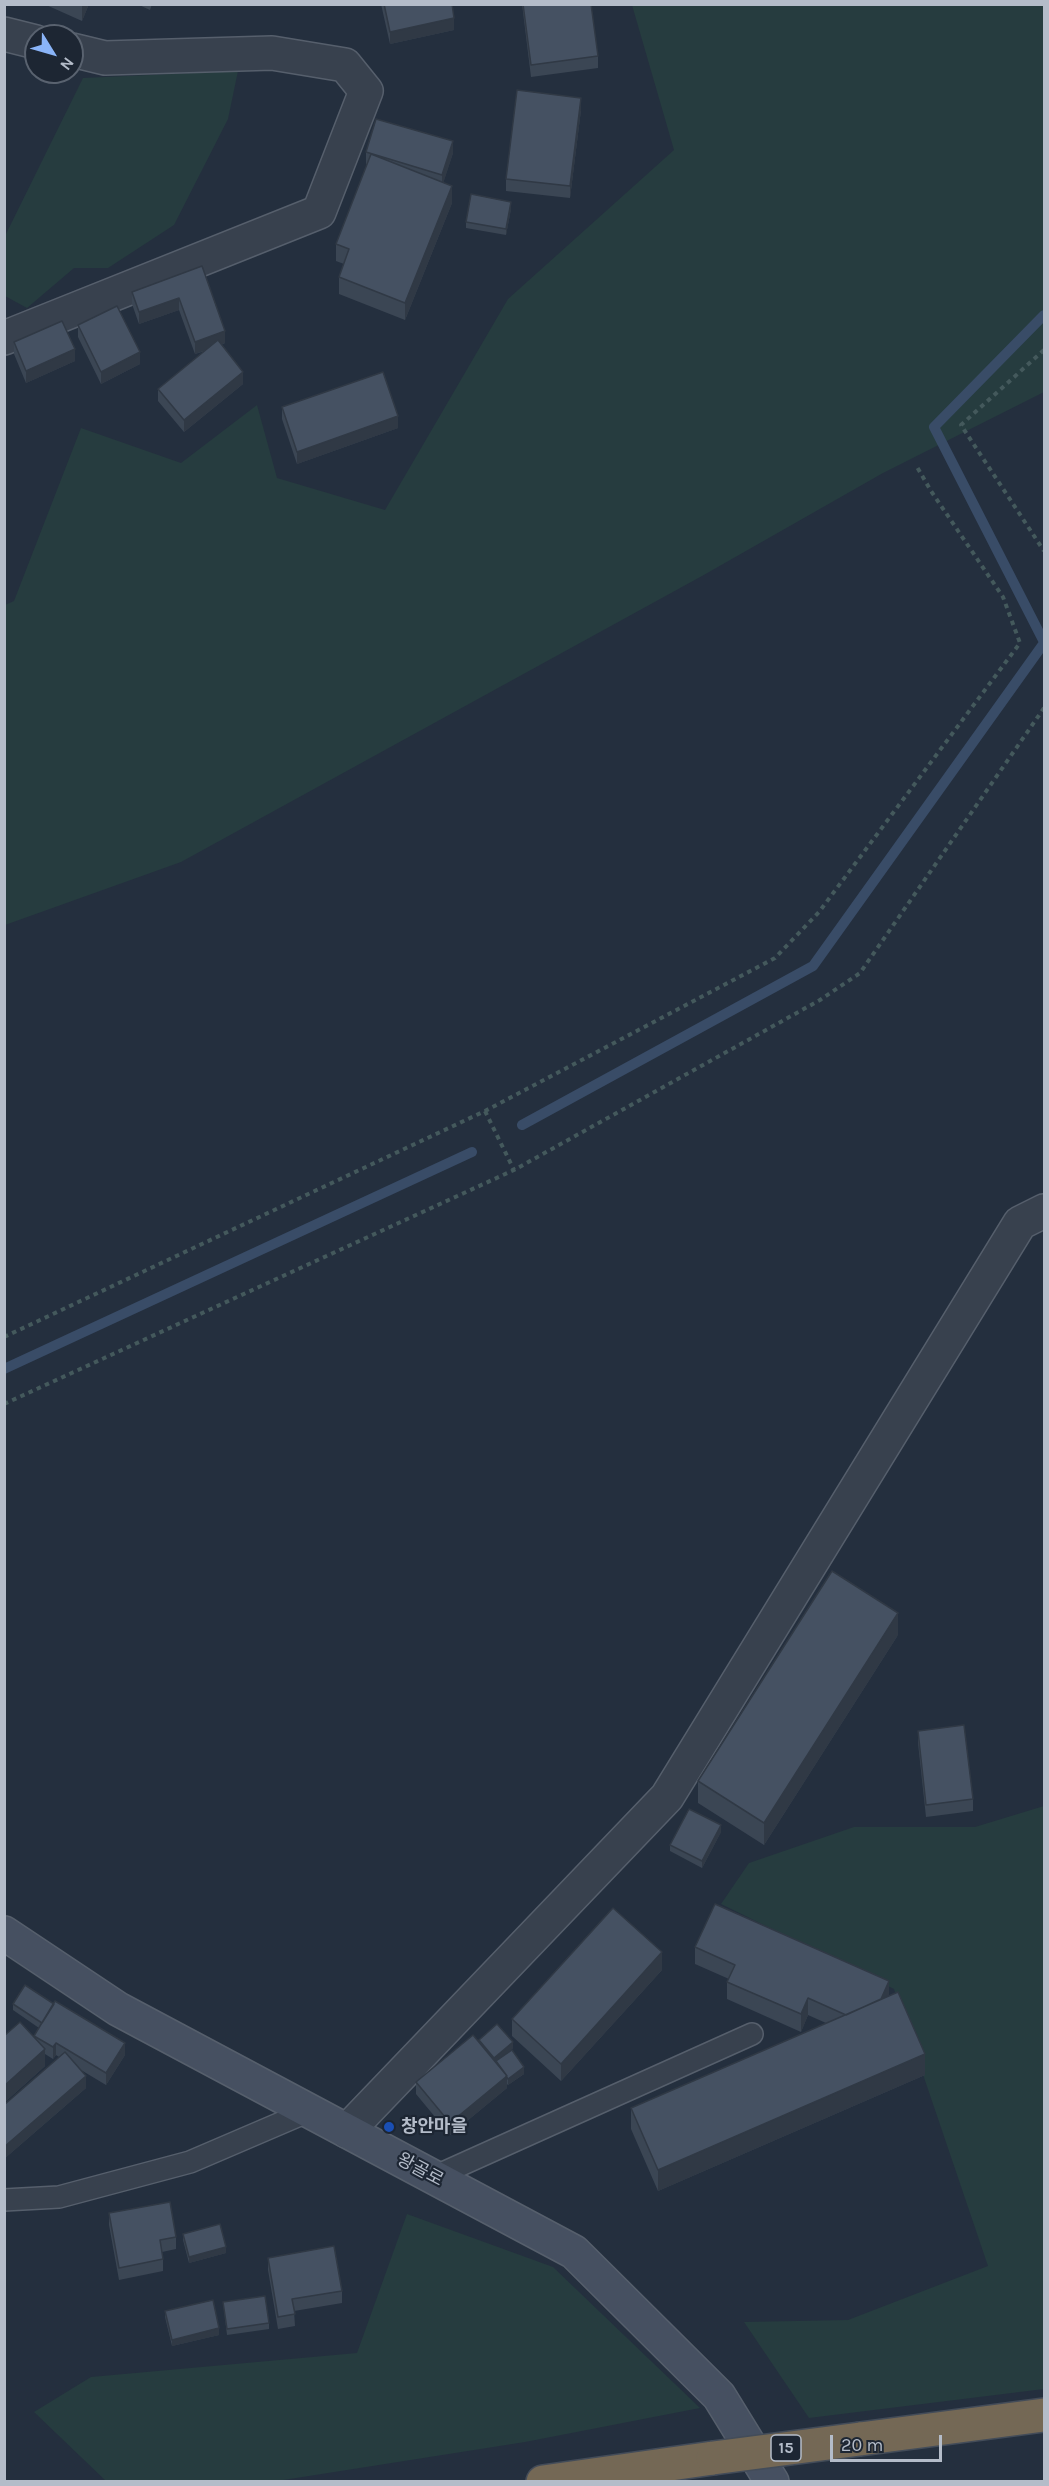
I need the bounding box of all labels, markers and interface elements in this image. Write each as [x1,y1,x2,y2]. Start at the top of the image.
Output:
north arrow [24,24,84,84]
text: N [56,54,78,74]
place label: 창안마을 [401,2116,467,2138]
marker: 창안마을 [382,2120,396,2134]
street label: 왕골로 [393,2149,447,2191]
scale bar [833,2423,946,2461]
text: 20 m [841,2434,883,2456]
road number: 15 [771,2435,801,2461]

